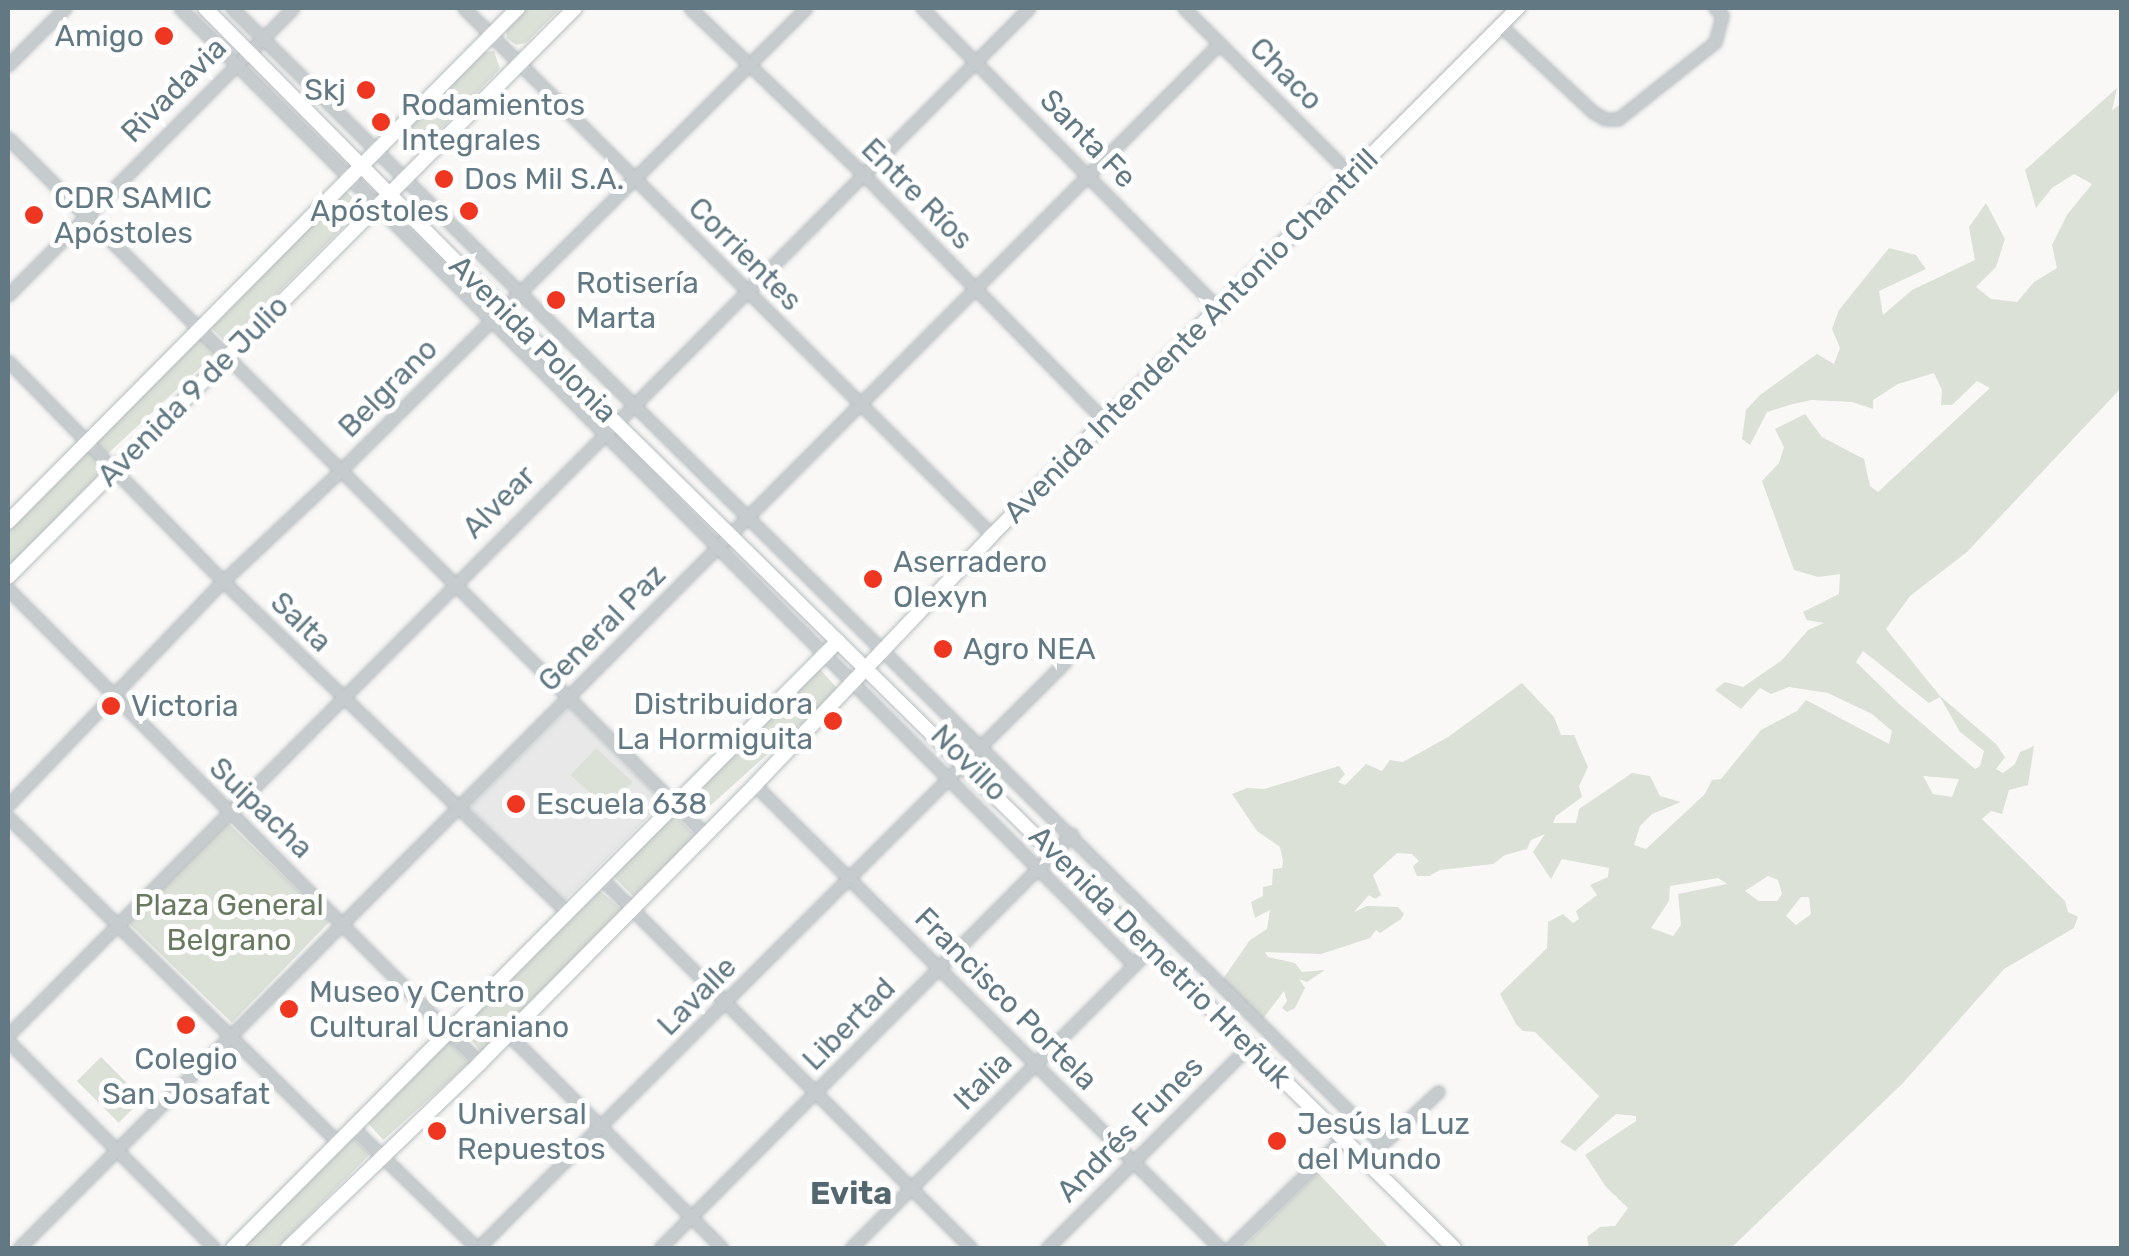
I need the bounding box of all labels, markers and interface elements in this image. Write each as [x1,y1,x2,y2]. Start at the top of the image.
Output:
place label: Amigo [55,18,144,54]
marker: Amigo [153,25,175,47]
street label: Rivadavia [114,30,234,150]
street label: Chaco [1242,30,1330,118]
place label: Skj [304,72,346,108]
marker: Skj [355,79,377,101]
street label: Santa Fe [1032,82,1144,196]
place label: Rodamientos Integrales [401,87,585,158]
marker: Rodamientos Integrales [370,111,392,133]
street label: Entre Ríos [854,131,980,257]
street label: Avenida Intendente Antonio Chantrill [996,141,1386,531]
place label: Dos Mil S.A. [464,161,624,197]
marker: Dos Mil S.A. [433,168,455,190]
place label: CDR SAMIC Apóstoles [54,180,212,250]
street label: Corrientes [681,190,809,318]
place label: Apóstoles [310,193,449,229]
marker: Apóstoles [458,200,480,222]
marker: CDR SAMIC Apóstoles [23,204,45,226]
street label: Avenida Polonia [442,248,624,430]
place label: Rotisería Marta [576,265,699,336]
street label: Avenida 9 de Julio [90,288,296,494]
marker: Rotisería Marta [545,289,567,311]
street label: Belgrano [331,331,445,445]
street label: Alvear [455,458,543,546]
place label: Aserradero Olexyn [893,544,1047,614]
street label: General Paz [531,557,673,699]
marker: Aserradero Olexyn [862,568,884,590]
street label: Salta [263,584,339,660]
place label: Agro NEA [963,631,1096,667]
marker: Agro NEA [932,638,954,660]
place label: Distribuidora La Hormiguita [617,686,813,756]
place label: Victoria [131,688,239,724]
marker: Victoria [100,695,122,717]
marker: Distribuidora La Hormiguita [822,710,844,732]
street label: Novillo [923,717,1015,809]
street label: Suipacha [202,750,320,866]
place label: Escuela 638 [536,786,707,822]
marker: Escuela 638 [505,793,527,815]
street label: Avenida Demetrio Hreñuk [1021,818,1299,1096]
park label: Plaza General Belgrano [134,887,324,958]
street label: Francisco Portela [907,900,1105,1098]
street label: Lavalle [650,949,744,1043]
street label: Libertad [795,970,903,1078]
place label: Museo y Centro Cultural Ucraniano [309,974,569,1044]
marker: Museo y Centro Cultural Ucraniano [278,998,300,1020]
marker: Colegio San Josafat [175,1014,197,1036]
place label: Colegio San Josafat [102,1041,270,1112]
street label: Italia [946,1044,1020,1118]
street label: Andrés Funes [1049,1048,1211,1210]
place label: Universal Repuestos [457,1096,606,1166]
place label: Jesús la Luz del Mundo [1297,1106,1470,1176]
marker: Universal Repuestos [426,1120,448,1142]
marker: Jesús la Luz del Mundo [1266,1130,1288,1152]
district label: Evita [810,1174,892,1212]

